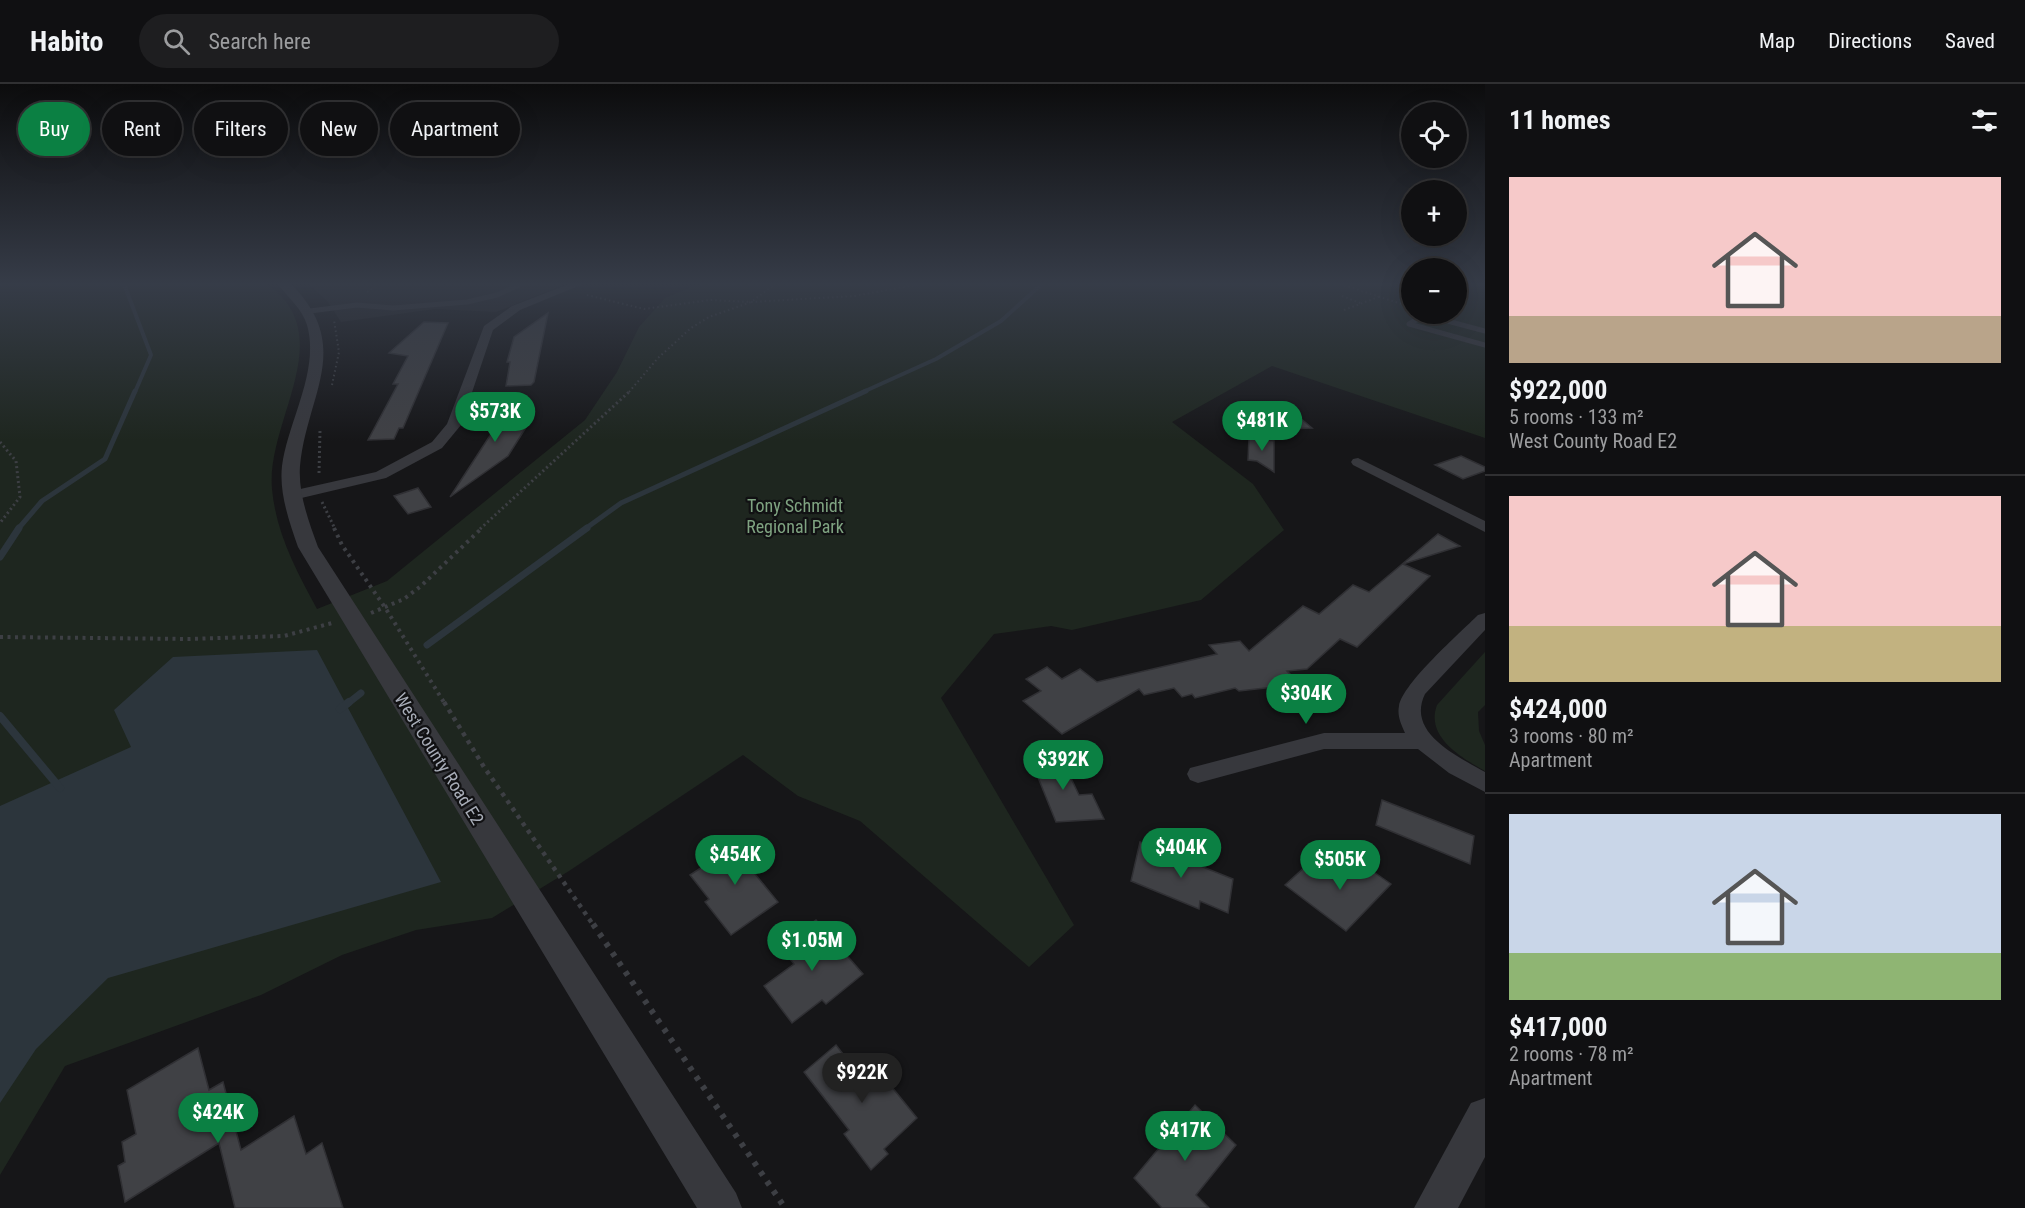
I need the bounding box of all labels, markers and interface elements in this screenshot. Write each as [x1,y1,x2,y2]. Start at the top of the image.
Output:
search box [139,14,559,68]
text: Habito [30,25,103,58]
icon: search [160,25,193,58]
text: Search here [208,29,311,54]
text: Map [1759,29,1795,53]
text: Directions [1828,29,1912,53]
text: Saved [1945,29,1995,53]
chip: Buy [18,102,90,156]
chip: Rent [102,102,182,156]
chip: Filters [194,102,288,156]
chip: New [300,102,378,156]
chip: Apartment [390,102,520,156]
map controls [1401,102,1467,324]
button: locate [1401,102,1467,168]
icon: filters [1968,104,2001,137]
text: 11 homes [1509,105,1611,135]
button: + [1401,180,1467,246]
icon: home [1701,216,1809,324]
button: − [1401,258,1467,324]
text: $922,000 [1509,375,1607,405]
pin: $573K [453,392,537,443]
text: $573K [469,399,521,423]
pin: $481K [1220,401,1304,452]
text: 5 rooms · 133 m² [1509,405,1644,429]
text: $481K [1236,408,1288,432]
text: West County Road E2 [1509,429,1677,453]
park label: Tony Schmidt Regional Park [746,495,844,537]
icon: home [1701,535,1809,643]
pin: $304K [1264,674,1348,725]
text: $304K [1280,681,1332,705]
street label: West County Road E2 [390,689,488,829]
text: $424,000 [1509,694,1607,724]
text: 3 rooms · 80 m² [1509,724,1634,748]
pin: $392K [1021,740,1105,791]
text: $392K [1037,747,1089,771]
text: Apartment [1509,748,1593,772]
pin: $404K [1139,828,1223,879]
pin: $454K [693,835,777,886]
text: $404K [1155,835,1207,859]
pin: $505K [1298,840,1382,891]
text: $454K [709,842,761,866]
text: $505K [1314,847,1366,871]
icon: home [1701,853,1809,961]
pin: $1.05M [763,921,861,972]
text: $1.05M [781,928,843,952]
text: $417,000 [1509,1012,1607,1042]
text: 2 rooms · 78 m² [1509,1042,1634,1066]
pin: $922K [820,1053,904,1104]
text: $922K [836,1060,888,1084]
text: Apartment [1509,1066,1593,1090]
pin: $424K [176,1093,260,1144]
text: $424K [192,1100,244,1124]
pin: $417K [1143,1111,1227,1162]
text: $417K [1159,1118,1211,1142]

